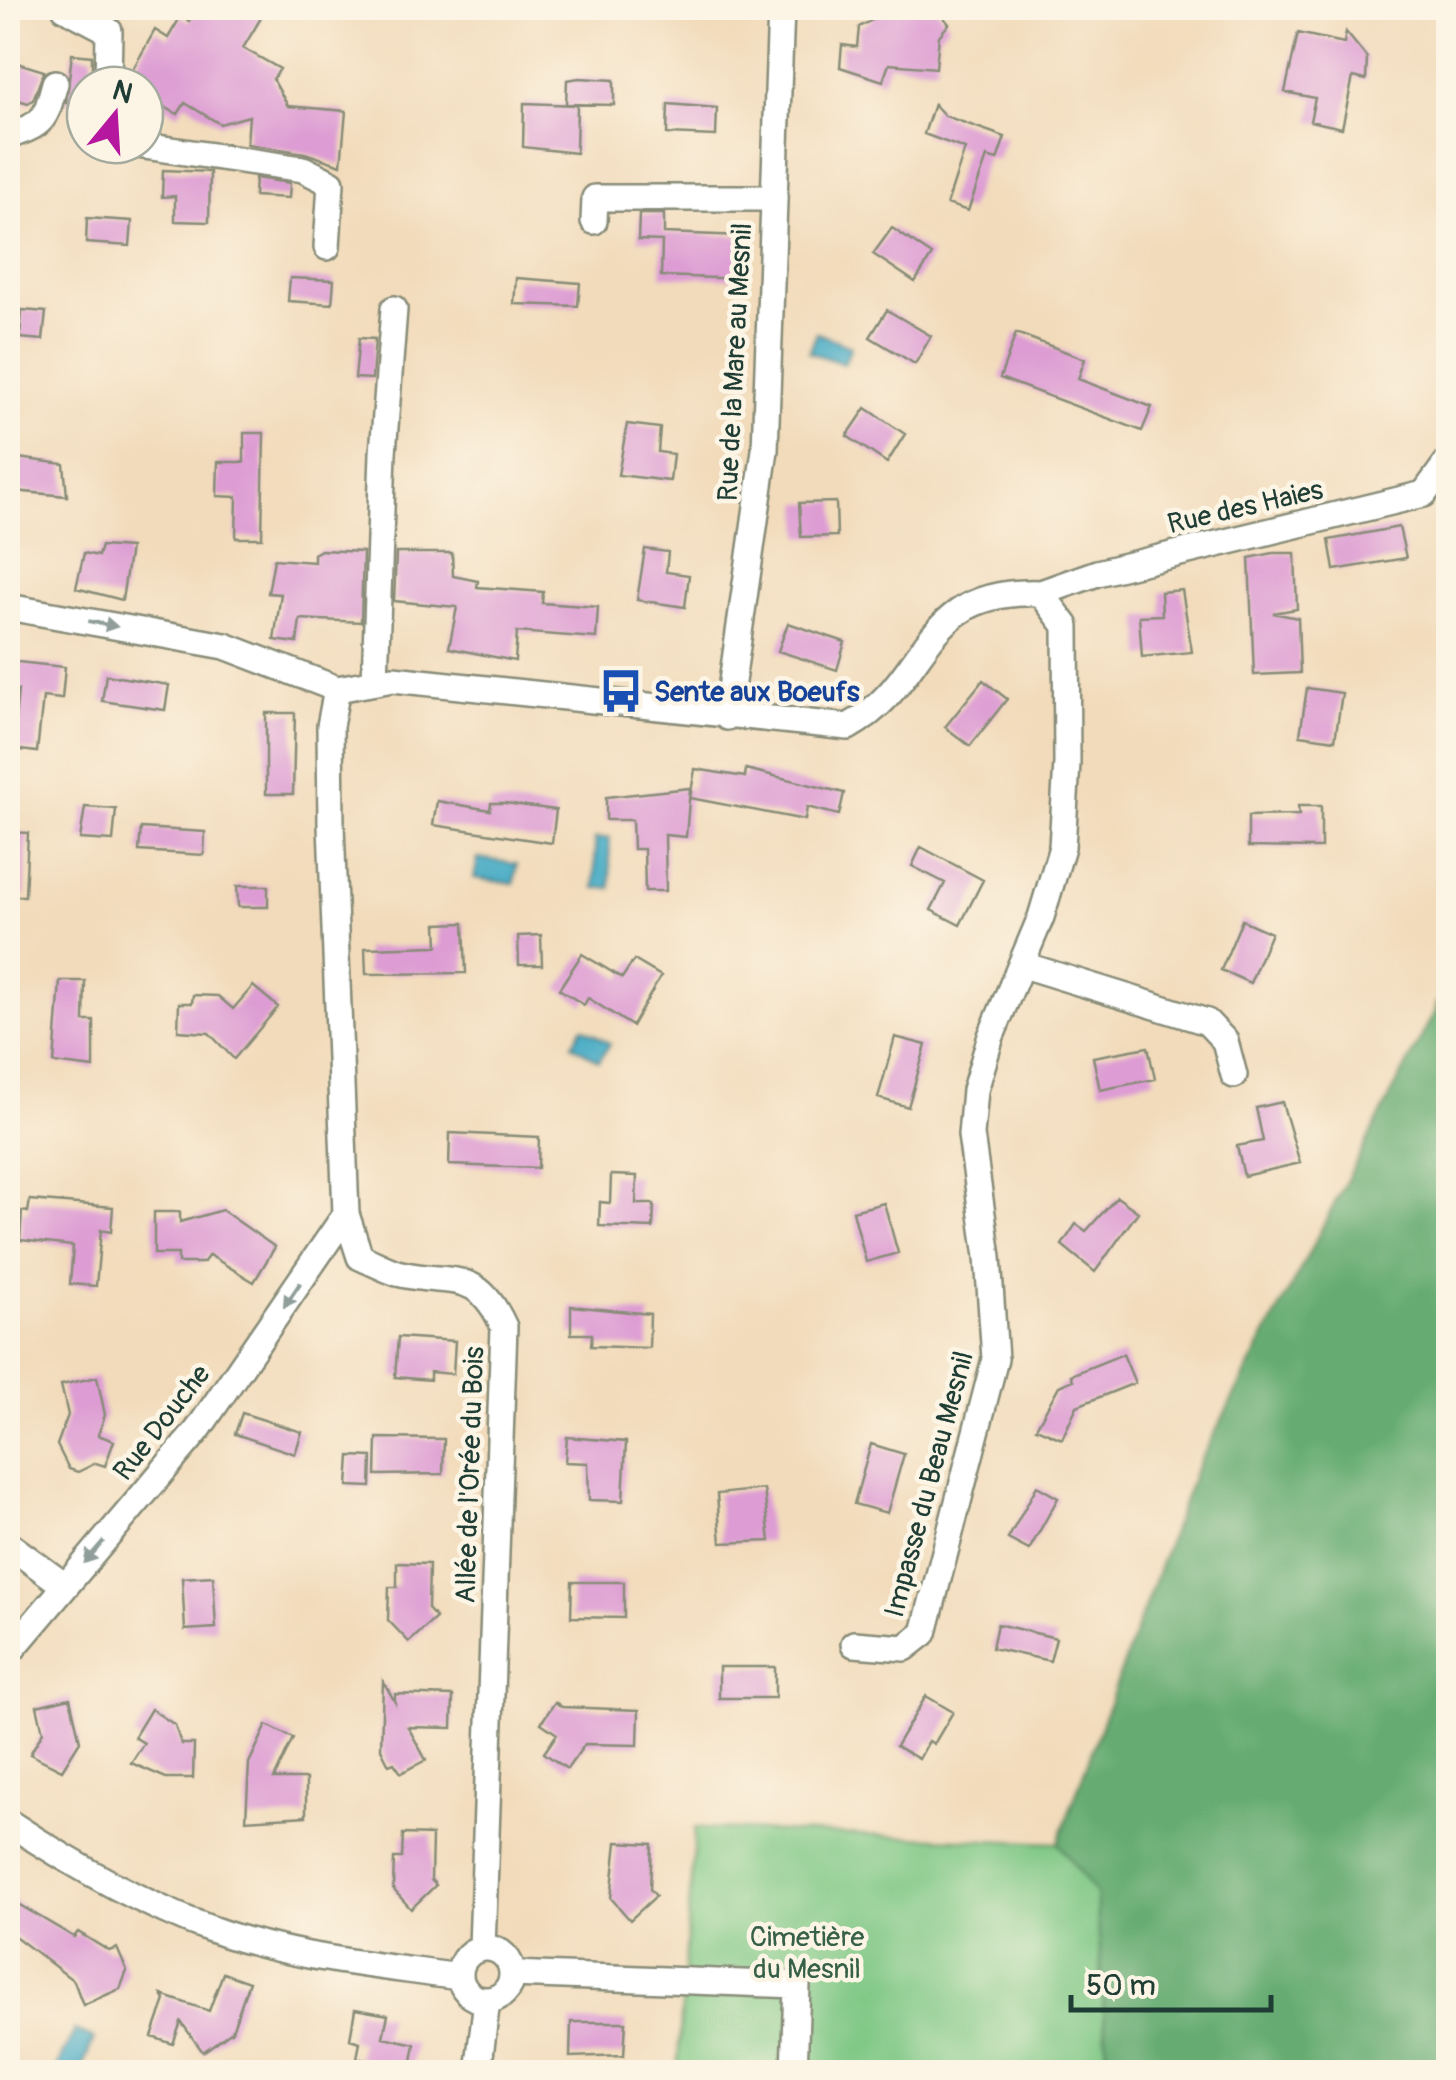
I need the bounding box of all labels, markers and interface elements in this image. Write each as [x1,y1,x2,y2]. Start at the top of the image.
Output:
north arrow [65,65,165,165]
text: N [108,73,137,112]
street label: Rue de la Mare au Mesnil [711,222,760,502]
street label: Rue des Haies [1164,472,1327,542]
one-way arrow [88,616,119,632]
bus stop icon: Sente aux Boeufs [597,667,645,715]
place label: Sente aux Boeufs [654,675,860,710]
one-way arrow [283,1282,302,1309]
street label: Allée de l'Orée du Bois [449,1345,492,1604]
street label: Impasse du Beau Mesnil [877,1348,982,1621]
street label: Rue Douche [106,1358,219,1488]
one-way arrow [83,1539,105,1564]
park label: Cimetière du Mesnil [750,1920,865,1987]
scale bar [1071,1950,1271,2012]
text: 50 m [1086,1967,1156,2004]

